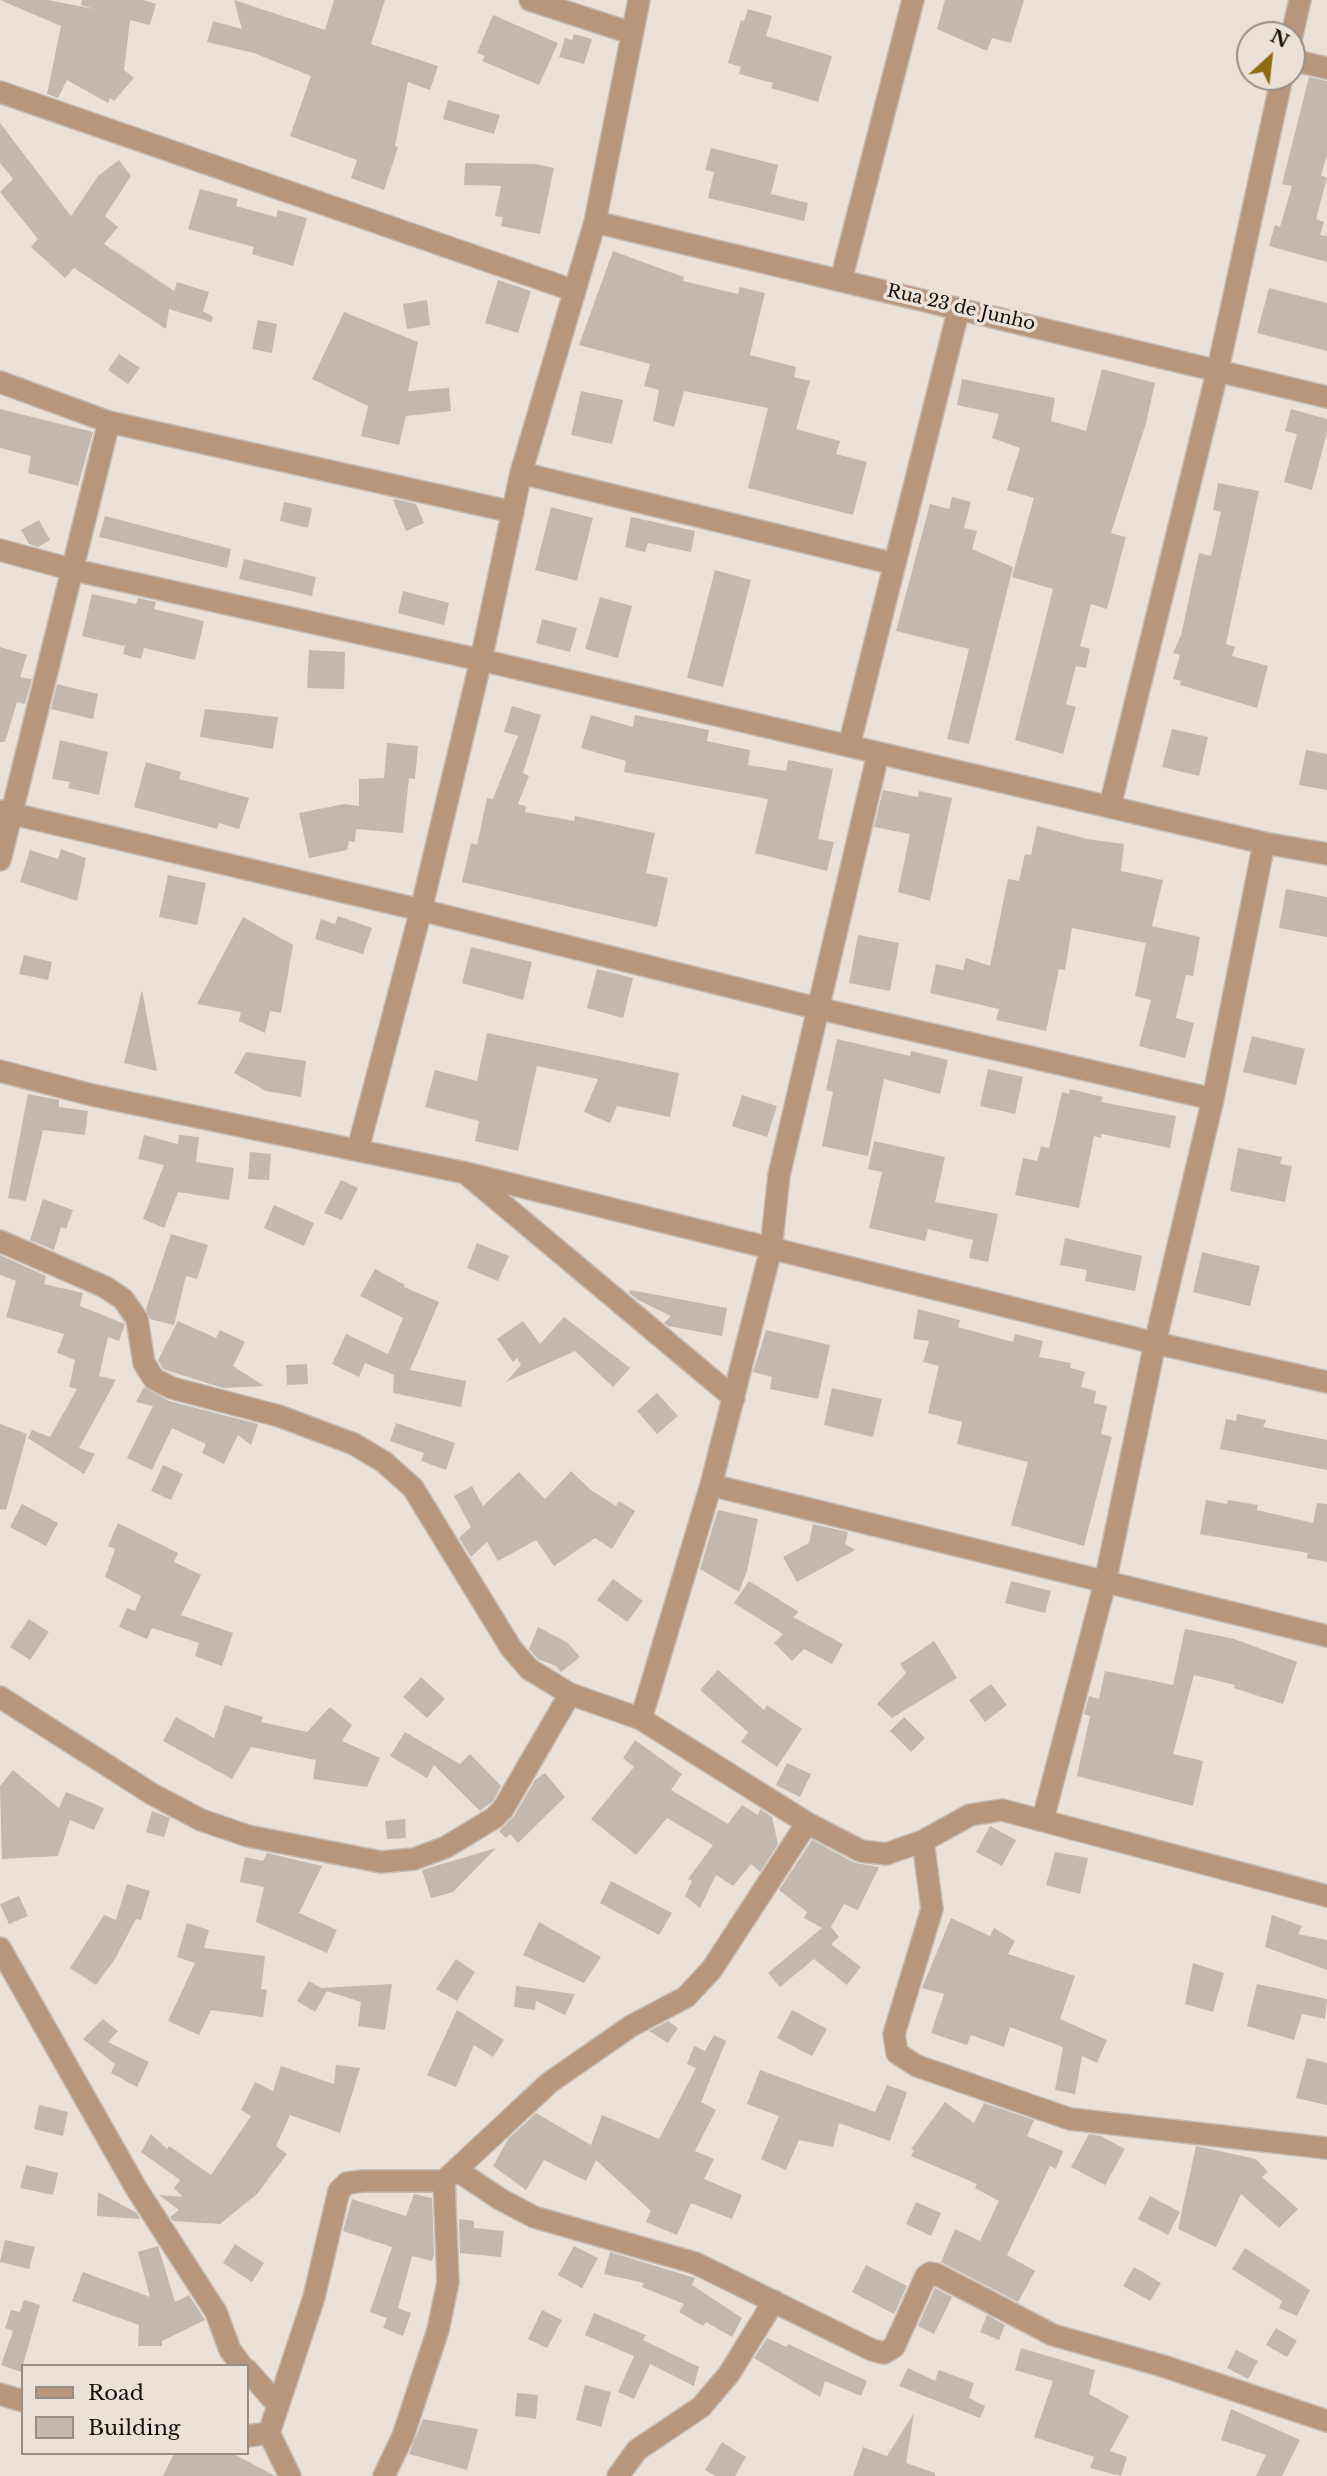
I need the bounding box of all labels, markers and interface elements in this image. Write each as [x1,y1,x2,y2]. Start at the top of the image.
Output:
north arrow [1236,21,1306,91]
text: N [1267,24,1293,53]
street label: Rua 23 de Junho [885,280,1037,336]
legend [21,2364,248,2455]
text: Road [88,2380,144,2406]
text: Building [88,2415,180,2441]

